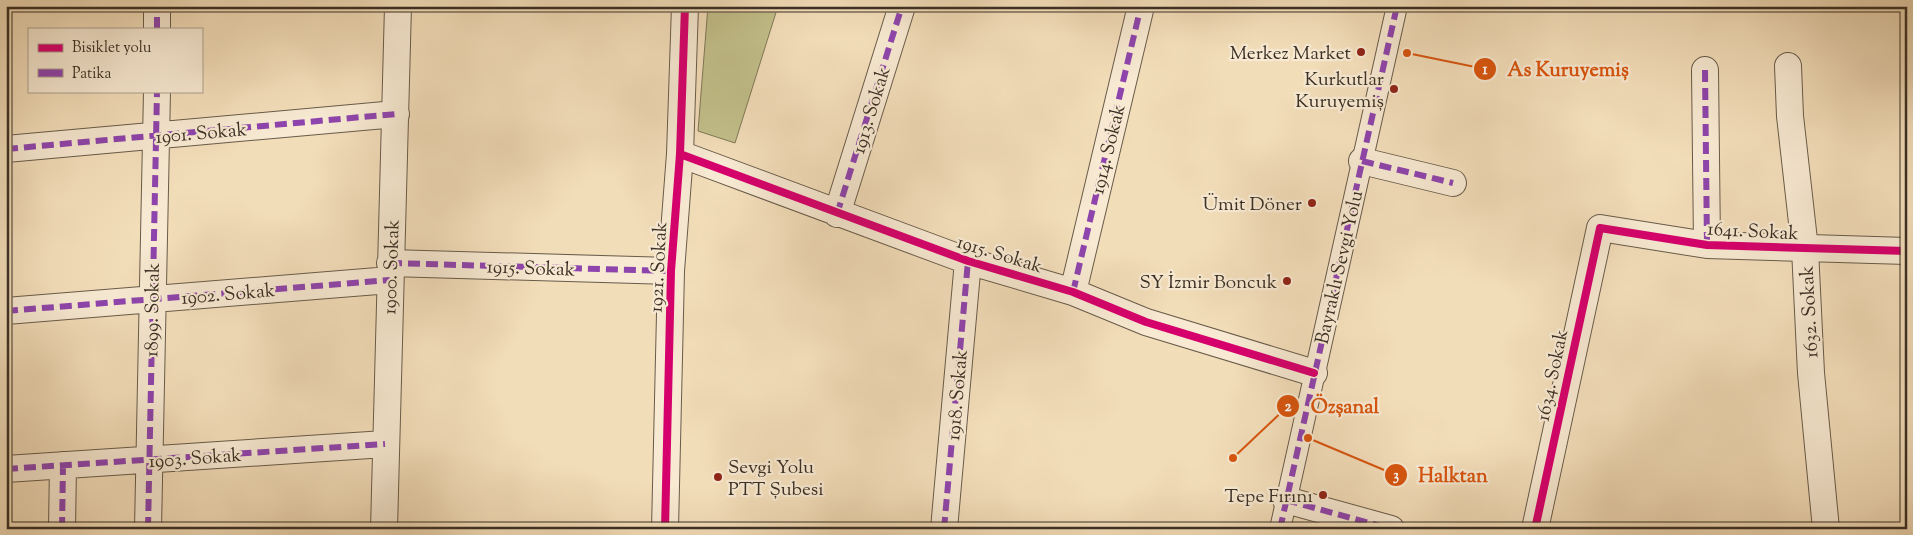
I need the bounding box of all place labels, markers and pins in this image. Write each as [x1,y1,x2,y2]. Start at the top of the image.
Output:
place label: Merkez Market [1230,41,1351,68]
marker: Merkez Market [1355,46,1367,58]
callout: As Kuruyemiş [1472,52,1639,87]
place label: Kurkutlar Kuruyemiş [1295,67,1384,116]
marker: Kurkutlar Kuruyemiş [1388,83,1400,95]
place label: Ümit Döner [1202,192,1302,219]
marker: Ümit Döner [1306,197,1318,209]
place label: SY İzmir Boncuk [1139,270,1278,297]
marker: SY İzmir Boncuk [1281,275,1293,287]
callout: Özşanal [1276,388,1389,423]
place label: Sevgi Yolu PTT Şubesi [728,455,824,504]
callout: Halktan [1383,457,1498,492]
marker: Sevgi Yolu PTT Şubesi [712,471,724,483]
place label: Tepe Fırını [1225,484,1313,511]
marker: Tepe Fırını [1317,489,1329,501]

